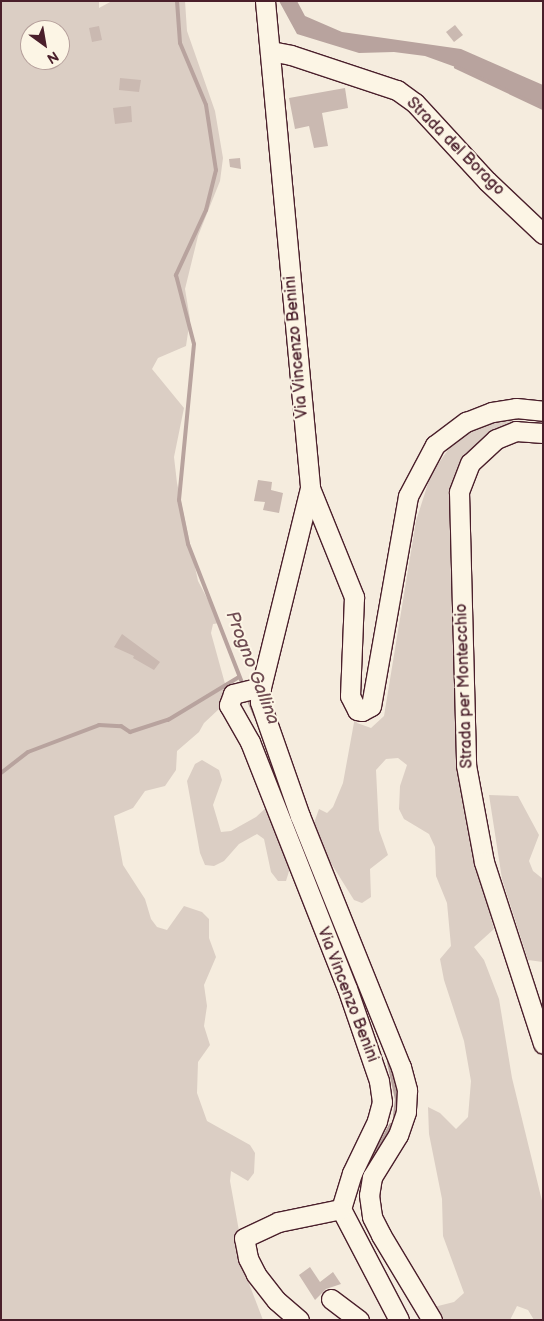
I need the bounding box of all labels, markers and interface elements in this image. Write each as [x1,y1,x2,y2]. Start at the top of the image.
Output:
north arrow [20,20,70,70]
text: N [44,47,62,67]
street label: Strada del Borago [402,94,508,200]
street label: Via Vincenzo Benini [281,275,313,419]
street label: Strada per Montecchio [453,603,477,769]
water label: Progno Gallina [220,608,284,728]
street label: Via Vincenzo Benini [312,925,382,1065]

